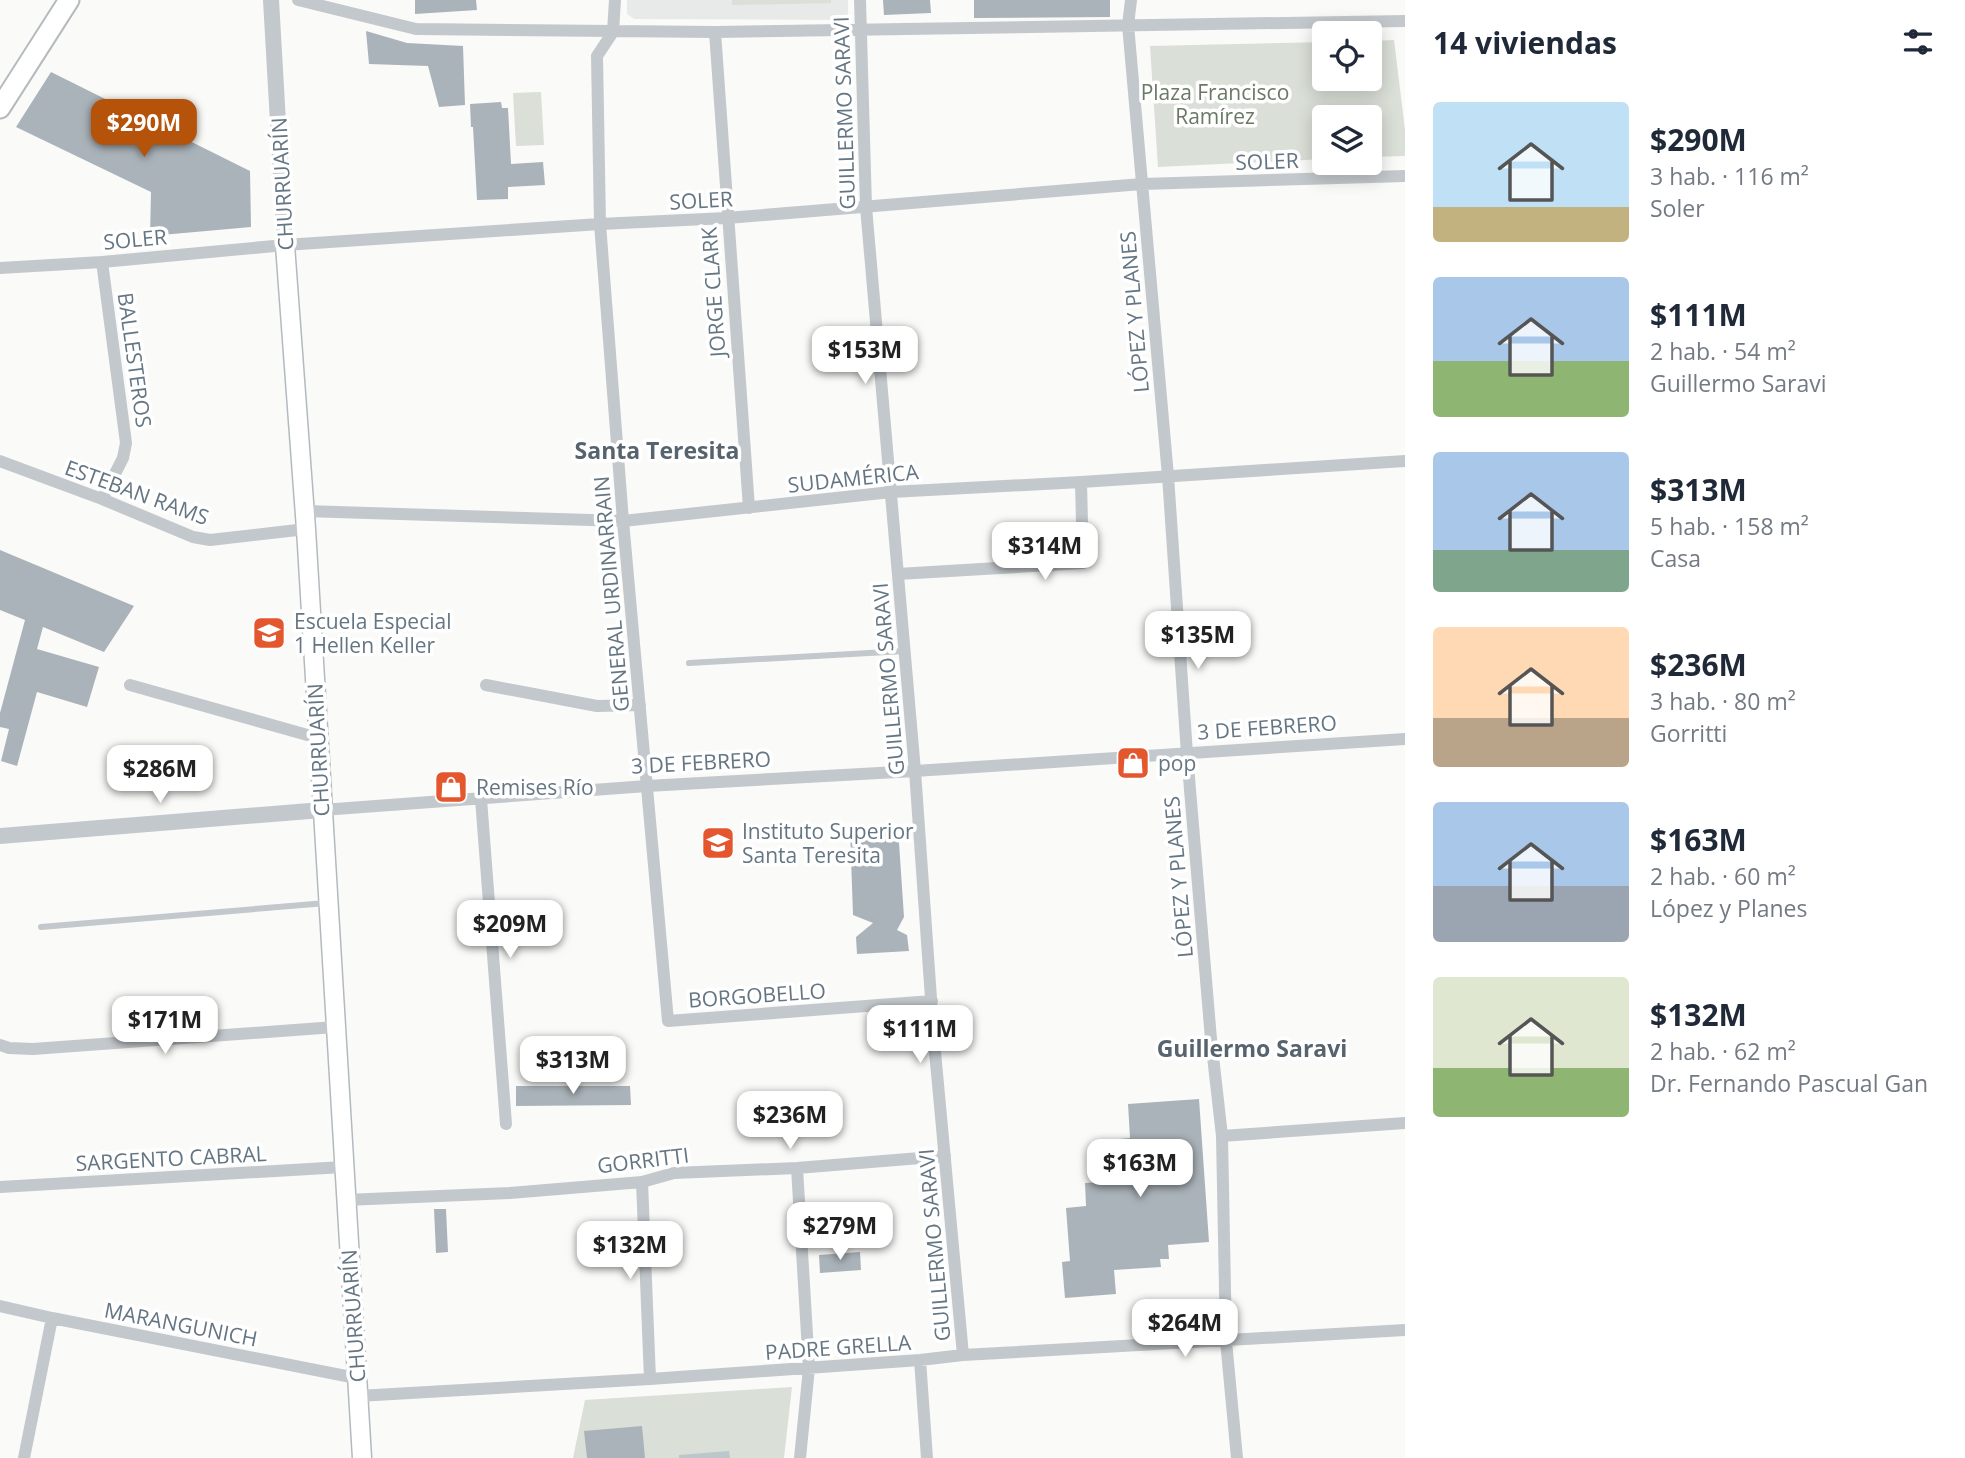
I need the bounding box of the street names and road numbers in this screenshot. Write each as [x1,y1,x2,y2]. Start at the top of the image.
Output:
street label: GUILLERMO SARAVI [827,16,861,210]
street label: CHURRUARÍN [265,117,299,251]
street label: SOLER [1235,146,1299,176]
street label: SOLER [669,184,733,216]
street label: SOLER [102,222,168,256]
street label: JORGE CLARK [694,226,732,360]
street label: LÓPEZ Y PLANES [1113,230,1155,394]
street label: BALLESTEROS [112,291,158,429]
street label: ESTEBAN RAMS [61,453,213,531]
street label: SUDAMÉRICA [786,457,920,499]
street label: GENERAL URDINARRAIN [587,475,635,713]
street label: GUILLERMO SARAVI [866,582,910,776]
street label: CHURRUARÍN [301,683,335,817]
street label: 3 DE FEBRERO [1196,708,1338,746]
street label: 3 DE FEBRERO [630,744,772,780]
street label: LÓPEZ Y PLANES [1157,795,1199,959]
street label: BORGOBELLO [687,976,827,1014]
street label: SARGENTO CABRAL [75,1139,267,1177]
street label: GORRITTI [595,1140,691,1180]
street label: GUILLERMO SARAVI [912,1148,956,1342]
street label: CHURRUARÍN [334,1249,372,1383]
street label: MARANGUNICH [102,1295,260,1353]
street label: PADRE GRELLA [764,1328,913,1366]

